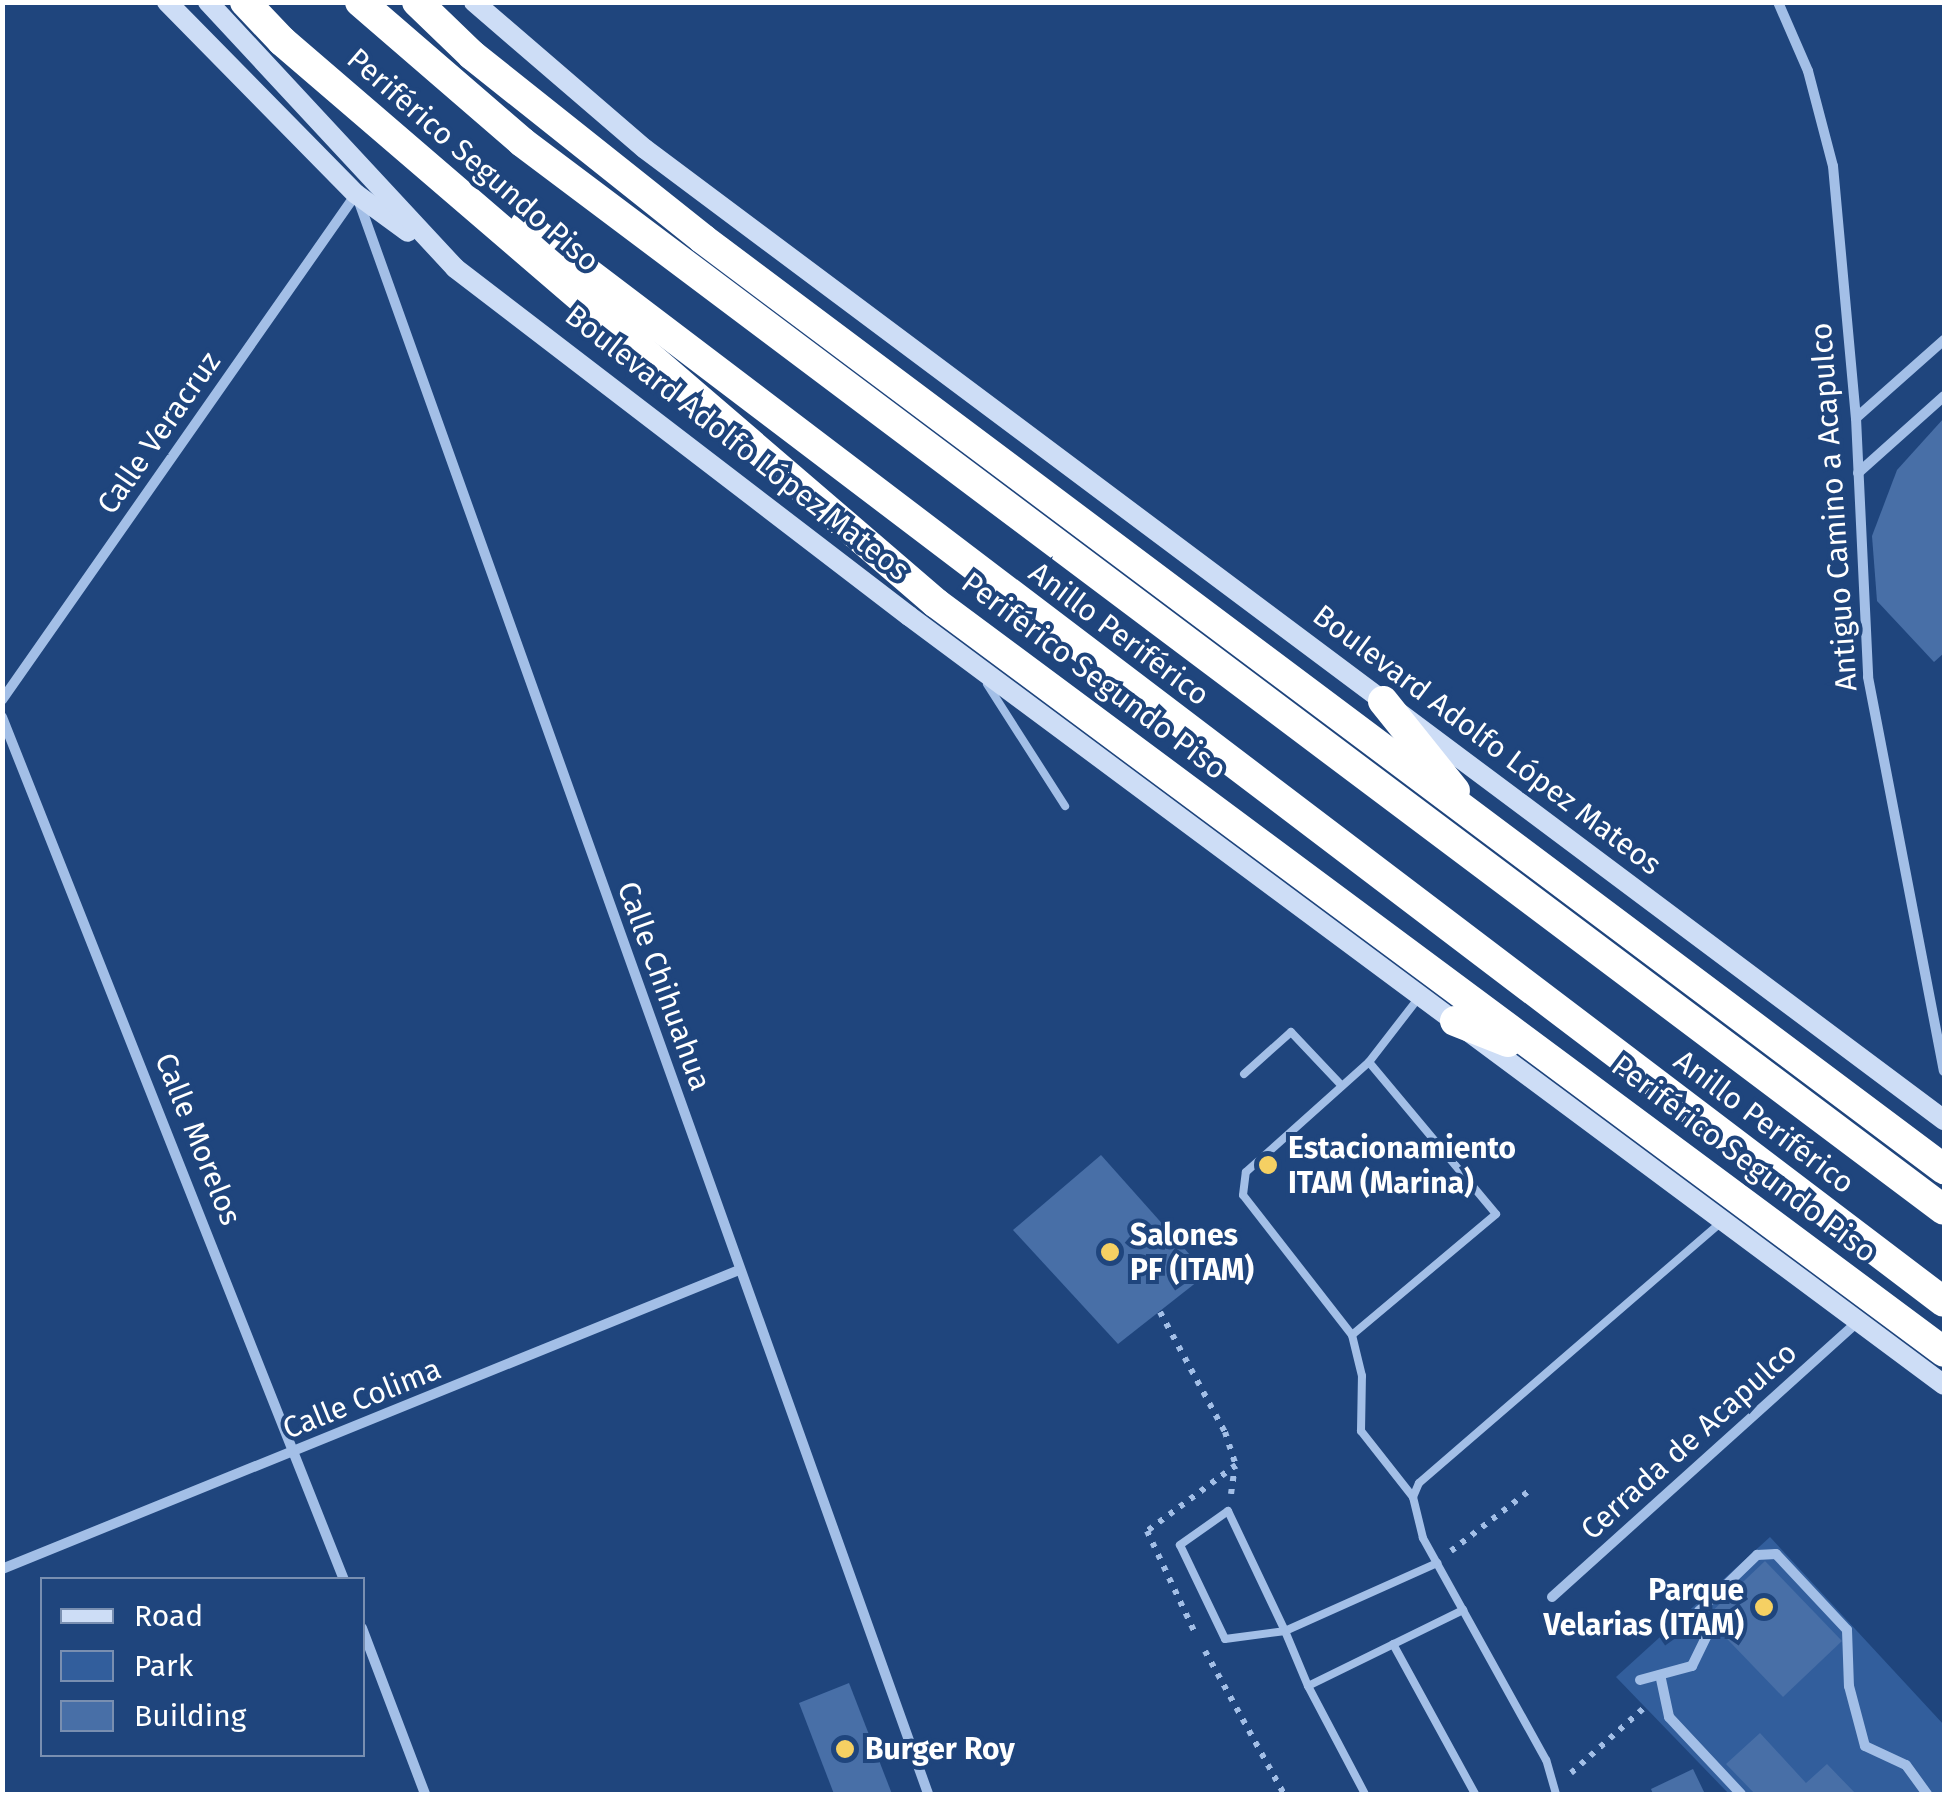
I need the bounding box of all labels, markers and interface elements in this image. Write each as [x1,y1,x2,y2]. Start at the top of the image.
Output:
street label: Periférico Segundo Piso [340,41,606,279]
street label: Boulevard Adolfo López Mateos [558,298,916,588]
street label: Antiguo Camino a Acapulco [1803,322,1865,692]
street label: Calle Veracruz [90,345,228,521]
street label: Anillo Periférico [1022,554,1216,714]
street label: Periférico Segundo Piso [955,565,1233,787]
street label: Boulevard Adolfo López Mateos [1306,597,1668,883]
street label: Calle Chihuahua [610,877,718,1095]
street label: Anillo Periférico [1667,1042,1861,1202]
street label: Calle Morelos [147,1048,249,1230]
street label: Periférico Segundo Piso [1605,1048,1883,1270]
place label: Estacionamiento ITAM (Marina) [1288,1130,1516,1200]
marker: Estacionamiento ITAM (Marina) [1257,1154,1279,1176]
place label: Salones PF (ITAM) [1130,1217,1254,1288]
marker: Salones PF (ITAM) [1099,1241,1121,1263]
street label: Cerrada de Acapulco [1574,1335,1804,1547]
street label: Calle Colima [278,1351,446,1447]
place label: Parque Velarias (ITAM) [1543,1572,1744,1642]
legend [40,1577,365,1757]
marker: Parque Velarias (ITAM) [1753,1596,1775,1618]
text: Road [134,1598,203,1634]
text: Park [134,1648,193,1684]
text: Building [134,1698,246,1734]
place label: Burger Roy [865,1731,1015,1767]
marker: Burger Roy [834,1738,856,1760]

